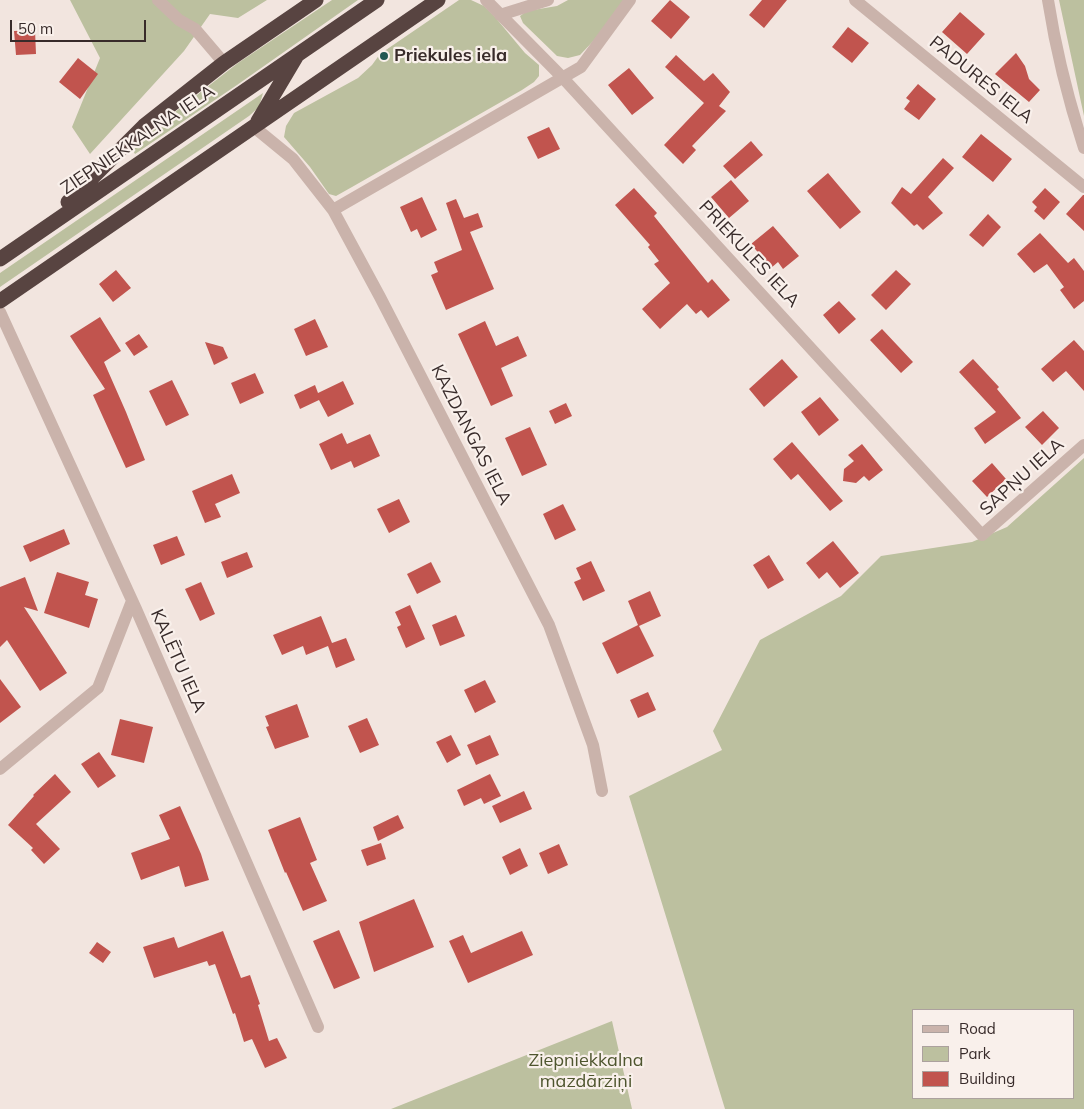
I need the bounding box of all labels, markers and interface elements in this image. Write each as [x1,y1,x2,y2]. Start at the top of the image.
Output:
scale bar [12,10,149,42]
text: 50 m [18,19,53,38]
street label: PADURES IELA [925,32,1037,128]
place label: Priekules iela [394,45,507,67]
marker: Priekules iela [378,50,390,62]
street label: ZIEPNIEKKALNA IELA [57,80,219,200]
street label: PRIEKULES IELA [694,196,804,312]
street label: KAZDANGAS IELA [426,361,516,509]
street label: SAPŅU IELA [976,434,1068,520]
street label: KALĒTU IELA [146,606,210,716]
legend [912,1009,1074,1099]
text: Road [959,1019,996,1038]
text: Park [959,1044,991,1063]
park label: Ziepniekkalna mazdārziņi [528,1050,644,1092]
text: Building [959,1069,1015,1088]

